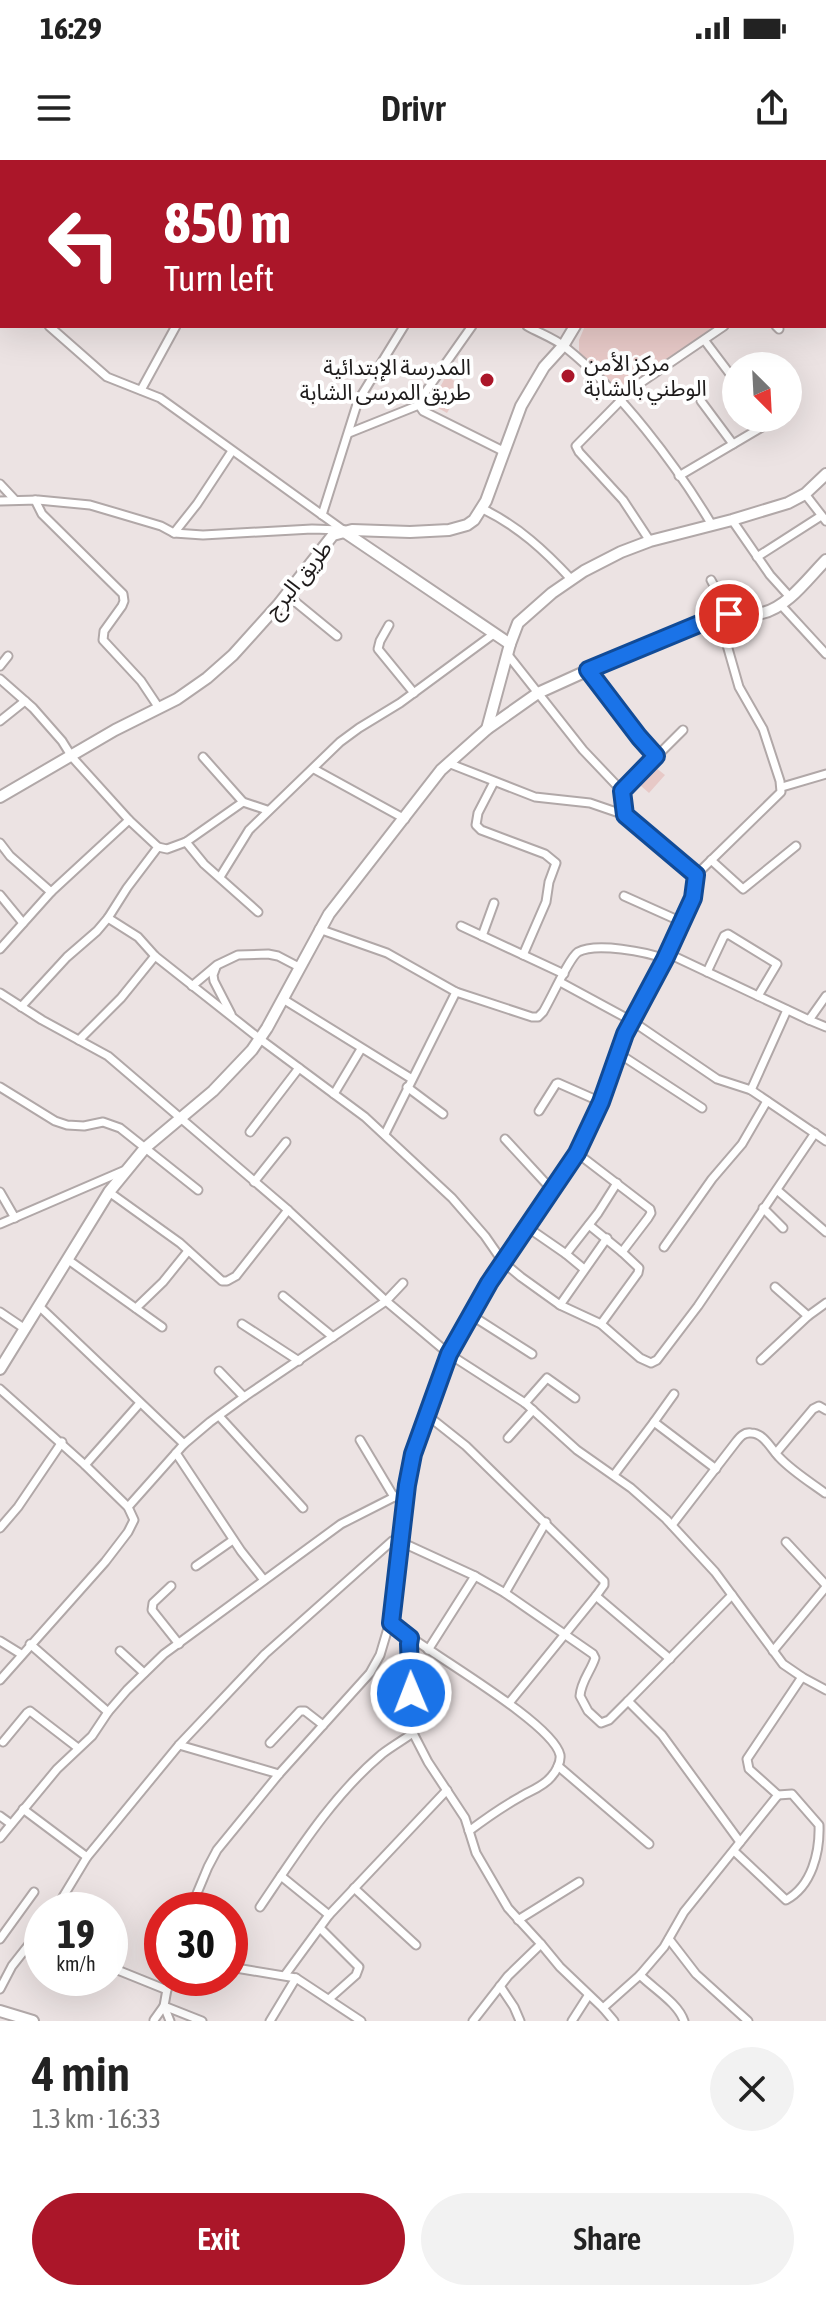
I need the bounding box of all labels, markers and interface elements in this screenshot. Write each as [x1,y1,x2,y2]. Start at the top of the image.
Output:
text: 16:29 [40,11,102,45]
icon: menu [32,86,76,130]
icon: share [750,86,794,130]
text: Drivr [381,87,445,129]
text: 850 m [164,191,291,255]
icon: left [32,192,136,296]
text: Turn left [164,257,274,299]
place label: مركز الأمن الوطني بالشابة [584,350,707,405]
north arrow [722,352,802,432]
map controls [722,352,802,432]
place label: المدرسة الإبتدائية طريق المرسى الشابة [300,354,471,406]
marker: مركز الأمن الوطني بالشابة [559,367,577,385]
marker: المدرسة الإبتدائية طريق المرسى الشابة [478,371,496,389]
street label: طريق البرج [259,535,340,625]
pin [695,580,763,648]
icon: arrive [707,592,751,636]
position arrow [369,1651,453,1735]
speed limit sign: 30 [144,1892,248,1996]
text: 19 [57,1911,95,1956]
text: km/h [56,1952,96,1975]
text: 4 min [32,2046,130,2101]
button: close [710,2047,794,2131]
text: 1.3 km · 16:33 [32,2104,161,2134]
button: Exit [32,2193,405,2285]
button: Share [421,2193,794,2285]

